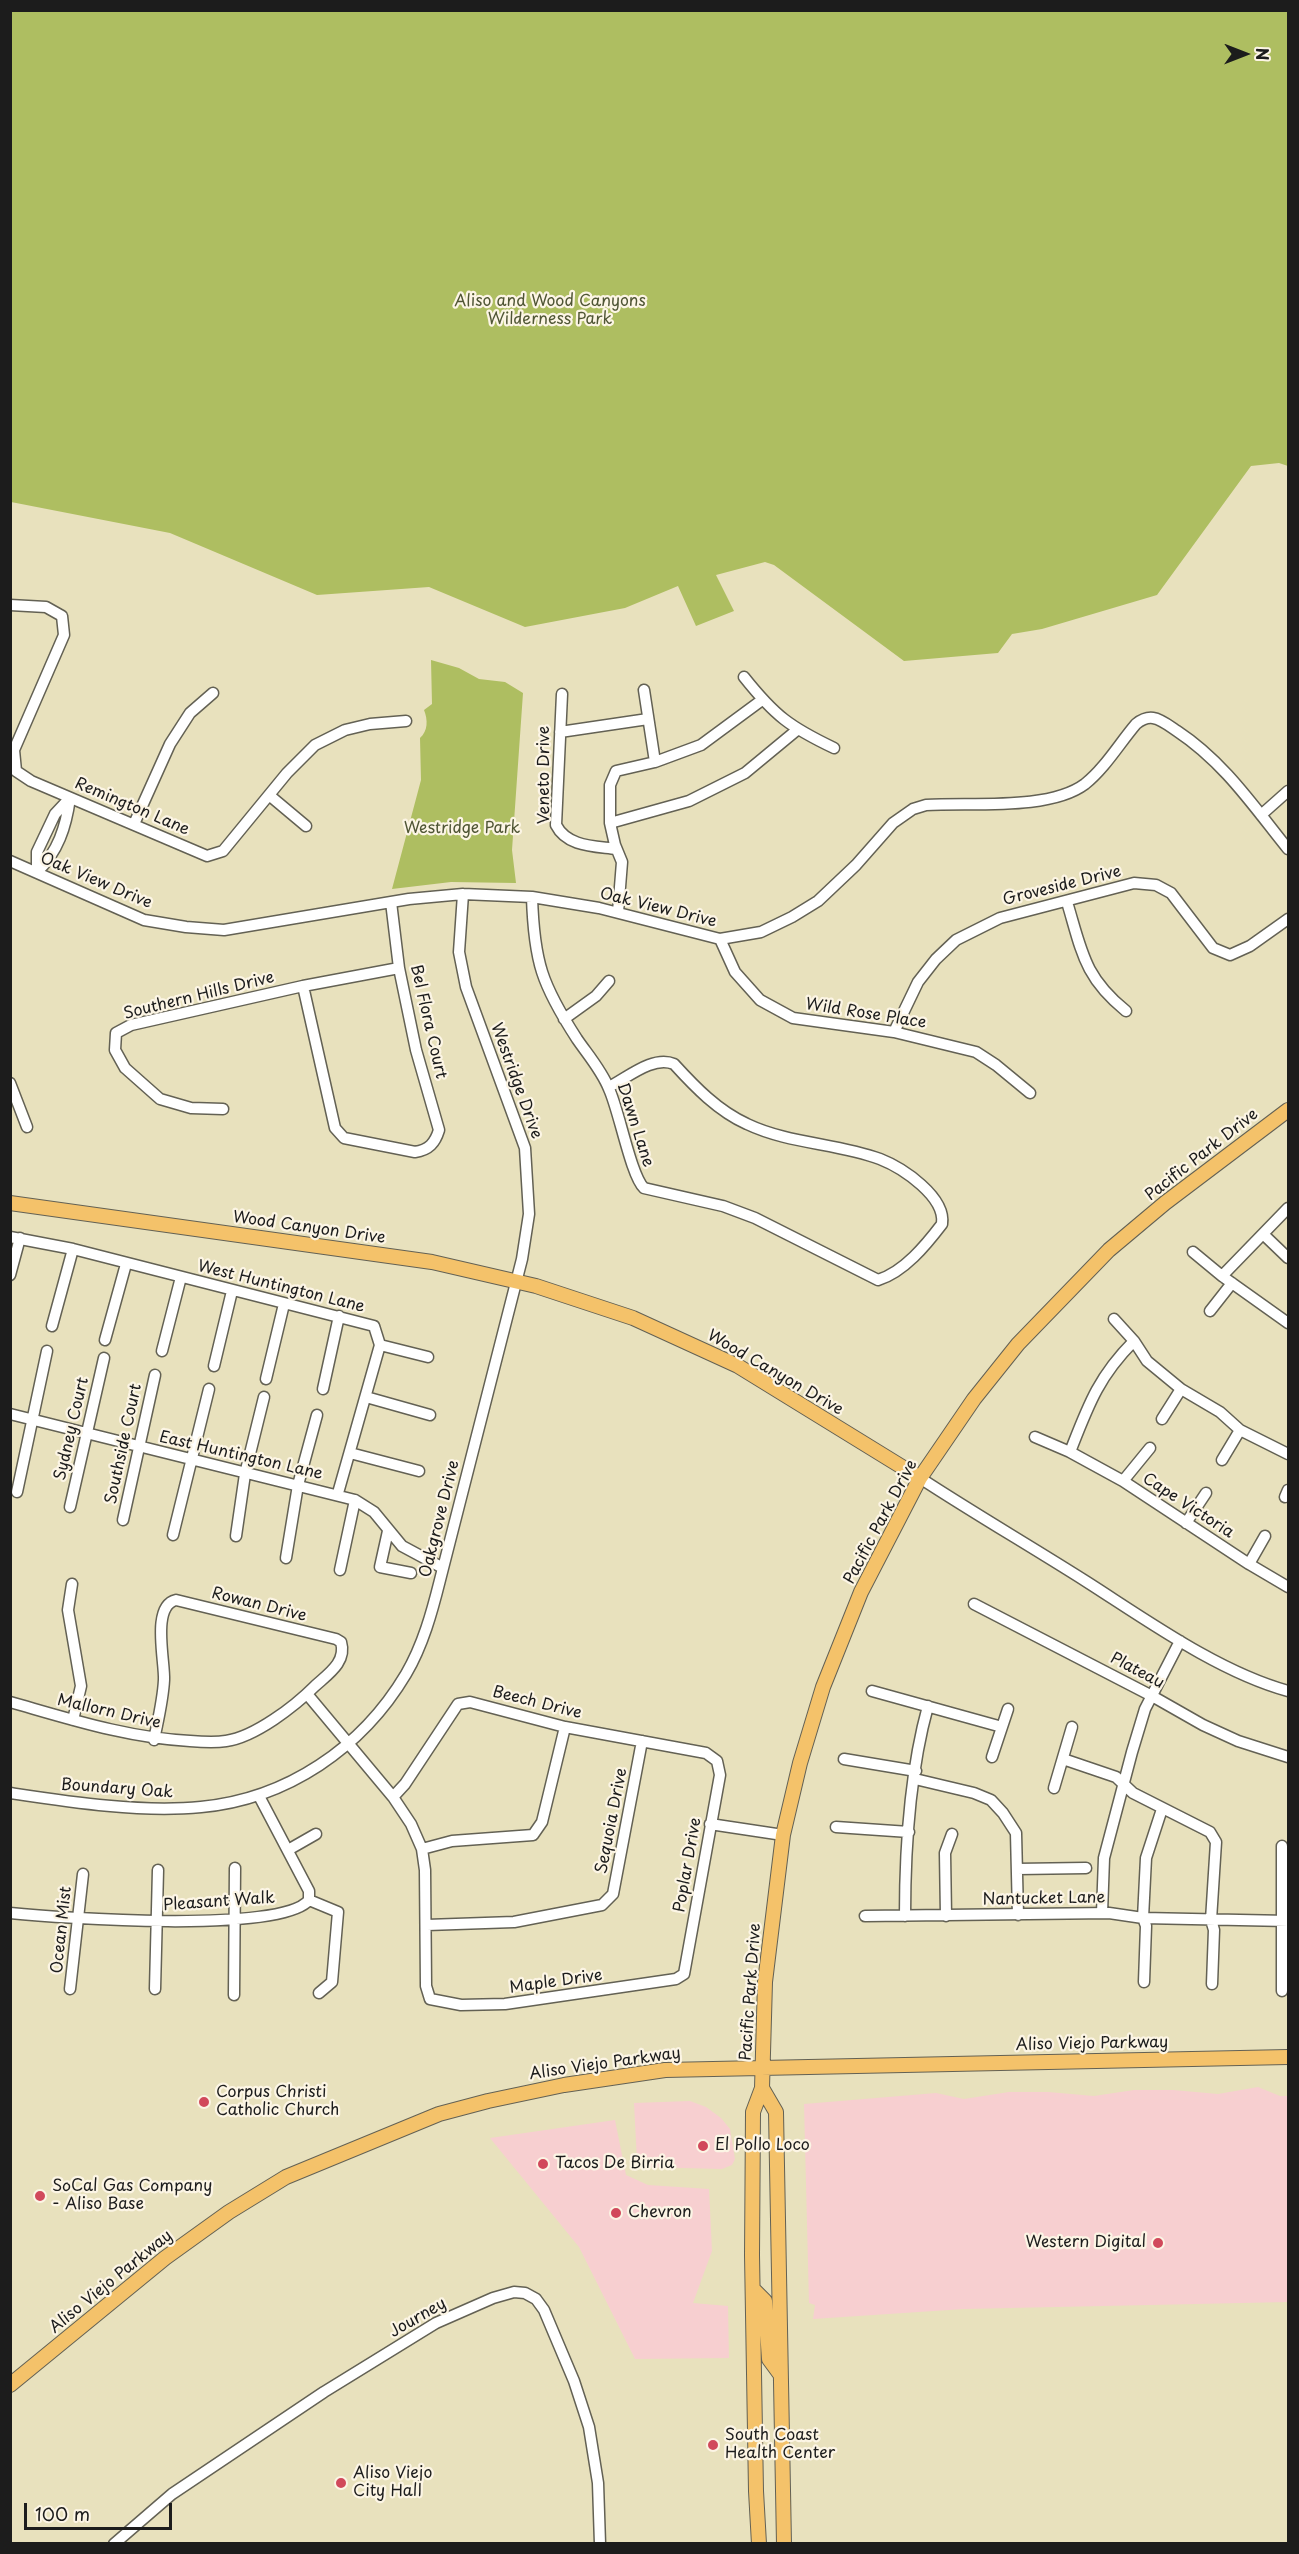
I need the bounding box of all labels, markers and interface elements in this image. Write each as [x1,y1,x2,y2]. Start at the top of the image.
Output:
north arrow [1215,24,1275,84]
text: N [1251,48,1275,60]
park label: Aliso and Wood Canyons Wilderness Park [454,292,646,330]
street label: Veneto Drive [535,726,555,824]
street label: Remington Lane [72,774,192,840]
park label: Westridge Park [404,819,520,839]
street label: Oak View Drive [37,849,155,913]
street label: Groveside Drive [1001,862,1123,910]
street label: Oak View Drive [598,884,718,932]
street label: Bel Flora Court [406,963,450,1081]
street label: Southern Hills Drive [122,968,276,1024]
street label: Wild Rose Place [804,995,928,1033]
street label: Westridge Drive [486,1020,546,1142]
street label: Dawn Lane [612,1080,658,1170]
street label: Pacific Park Drive [1142,1105,1262,1205]
street label: Wood Canyon Drive [231,1208,387,1248]
street label: West Huntington Lane [195,1257,367,1317]
street label: Wood Canyon Drive [704,1326,846,1420]
street label: Sydney Court [51,1376,93,1482]
street label: Southside Court [102,1382,146,1506]
street label: East Huntington Lane [157,1428,325,1484]
street label: Pacific Park Drive [840,1457,922,1587]
street label: Oakgrove Drive [416,1458,464,1580]
street label: Cape Victoria [1139,1469,1237,1543]
street label: Rowan Drive [210,1584,308,1626]
street label: Plateau [1107,1649,1167,1693]
street label: Beech Drive [490,1683,584,1723]
street label: Mallorn Drive [55,1691,163,1733]
street label: Sequoia Drive [592,1766,632,1876]
street label: Boundary Oak [60,1775,174,1803]
street label: Poplar Drive [670,1816,706,1914]
street label: Ocean Mist [48,1885,76,1975]
street label: Nantucket Lane [982,1888,1106,1910]
street label: Pleasant Walk [162,1889,276,1915]
street label: Pacific Park Drive [737,1923,765,2061]
street label: Maple Drive [508,1966,604,1998]
street label: Aliso Viejo Parkway [1016,2033,1168,2055]
street label: Aliso Viejo Parkway [528,2044,682,2084]
place label: Corpus Christi Catholic Church [216,2083,339,2121]
marker: Corpus Christi Catholic Church [197,2095,211,2109]
place label: El Pollo Loco [715,2136,810,2156]
marker: El Pollo Loco [696,2139,710,2153]
place label: Tacos De Birria [555,2154,674,2174]
marker: Tacos De Birria [536,2157,550,2171]
place label: SoCal Gas Company - Aliso Base [52,2177,212,2215]
marker: SoCal Gas Company - Aliso Base [33,2189,47,2203]
place label: Chevron [628,2203,692,2223]
marker: Chevron [609,2206,623,2220]
street label: Aliso Viejo Parkway [46,2227,176,2337]
place label: Western Digital [1026,2233,1146,2253]
marker: Western Digital [1151,2236,1165,2250]
street label: Journey [386,2294,450,2342]
place label: South Coast Health Center [725,2426,835,2464]
marker: South Coast Health Center [706,2438,720,2452]
place label: Aliso Viejo City Hall [353,2464,432,2502]
marker: Aliso Viejo City Hall [334,2476,348,2490]
scale bar [27,2491,176,2529]
text: 100 m [35,2500,90,2527]

